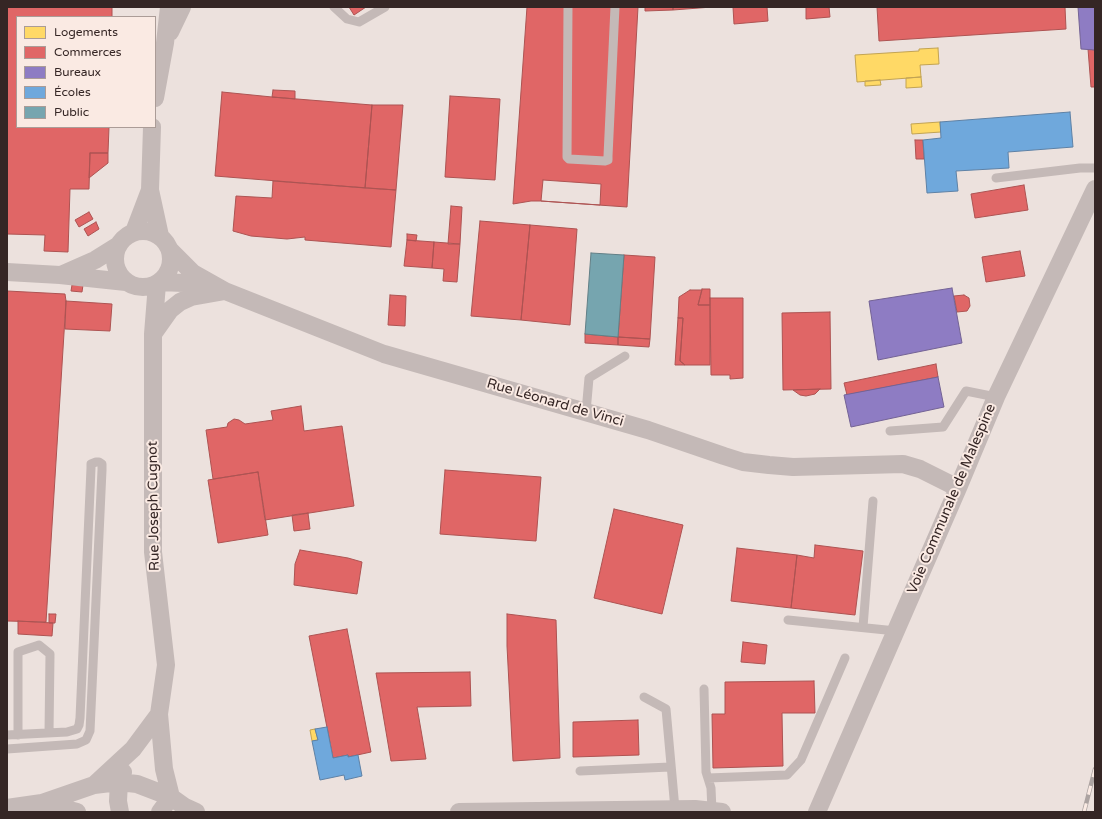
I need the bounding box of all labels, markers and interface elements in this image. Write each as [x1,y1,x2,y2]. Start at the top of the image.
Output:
legend [16,16,156,128]
text: Logements [54,25,118,39]
text: Commerces [54,45,122,59]
text: Bureaux [54,65,101,79]
text: Écoles [54,85,91,99]
text: Public [54,105,89,119]
street label: Rue Léonard de Vinci [485,375,625,431]
street label: Voie Communale de Malespine [904,401,1000,597]
street label: Rue Joseph Cugnot [144,441,164,571]

